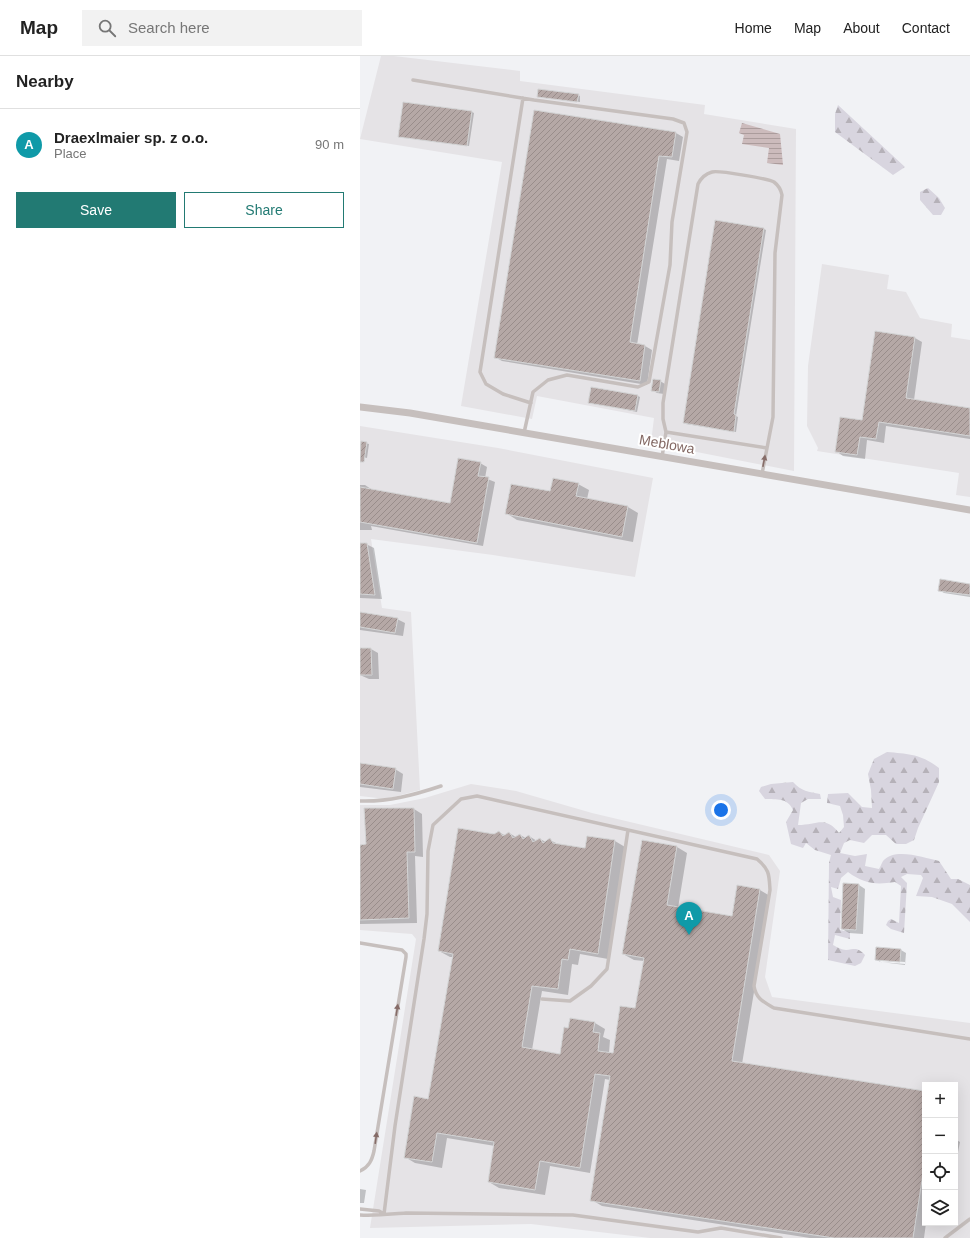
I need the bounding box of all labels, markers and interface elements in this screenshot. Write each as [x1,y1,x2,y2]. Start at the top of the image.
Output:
search box [82,10,362,46]
text: Map [20,17,58,38]
icon: search [96,17,118,39]
text: Search here [128,19,210,36]
text: Home [735,20,772,36]
text: Map [794,20,821,36]
text: About [843,20,880,36]
text: Contact [902,20,950,36]
text: Nearby [16,72,74,91]
text: Draexlmaier sp. z o.o. [54,129,208,146]
text: A [24,137,34,152]
text: 90 m [315,137,344,152]
text: Place [54,146,87,161]
button: Save [16,192,176,228]
button: Share [184,192,344,228]
street label: Meblowa [638,431,696,457]
one-way arrow [762,455,768,467]
your location [711,800,731,820]
pin: A [676,902,702,935]
one-way arrow [394,1004,400,1016]
map controls [922,1082,958,1226]
button: + [922,1082,958,1118]
button: − [922,1118,958,1154]
one-way arrow [373,1132,379,1144]
button: locate [922,1154,958,1190]
button: layers [922,1190,958,1226]

